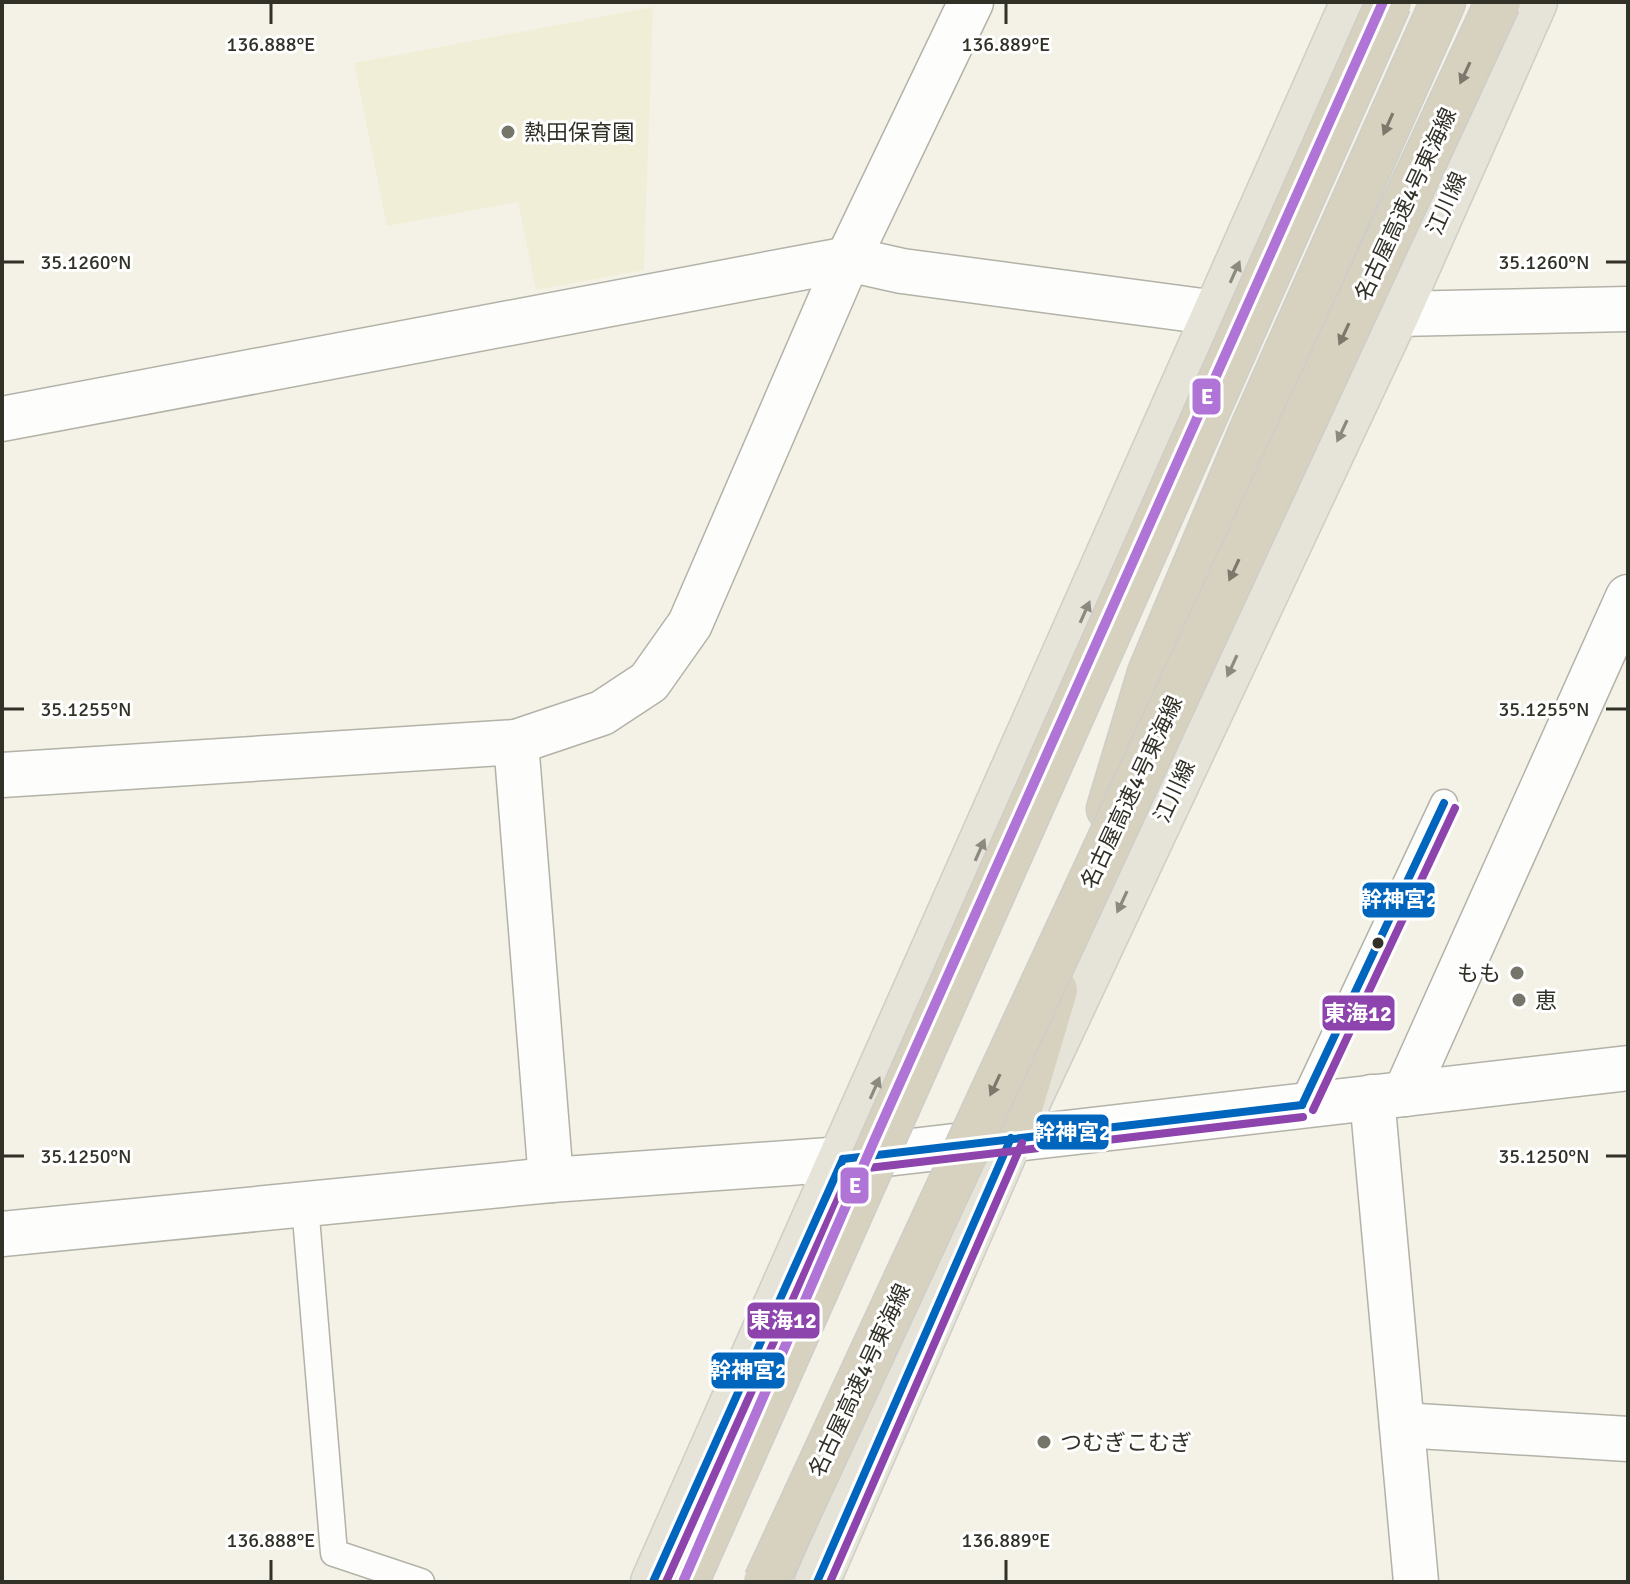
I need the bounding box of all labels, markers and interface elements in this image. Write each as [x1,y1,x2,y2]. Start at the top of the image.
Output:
text: 136.888°E [227,32,315,57]
text: 136.889°E [962,32,1050,57]
one-way arrow [1459,61,1472,85]
street label: 名古屋高速4号東海線 [1349,103,1462,305]
one-way arrow [1382,113,1395,136]
place label: 熱田保育園 [524,119,634,146]
marker: 熱田保育園 [499,123,517,141]
street label: 江川線 [1421,168,1472,239]
text: 35.1260°N [40,250,132,275]
text: 35.1260°N [1498,250,1590,275]
one-way arrow [1228,260,1242,284]
one-way arrow [1337,323,1351,346]
line badge: E [1191,377,1222,416]
text: E [1201,383,1213,410]
one-way arrow [1335,419,1349,442]
one-way arrow [1228,558,1241,582]
one-way arrow [1078,600,1091,624]
one-way arrow [1225,654,1239,678]
street label: 名古屋高速4号東海線 [1075,691,1188,893]
text: 35.1255°N [40,697,132,722]
text: 35.1255°N [1498,697,1590,722]
street label: 江川線 [1148,756,1201,827]
one-way arrow [973,838,986,862]
line badge: 幹神宮2 [1361,881,1436,919]
text: 幹神宮2 [1360,886,1438,913]
one-way arrow [1115,890,1129,913]
unlabelled marker [1370,935,1386,951]
place label: もも [1457,960,1501,987]
marker: もも [1508,964,1526,982]
place label: 恵 [1535,987,1557,1014]
marker: 恵 [1510,991,1528,1009]
line badge: 東海12 [1321,994,1396,1032]
text: 東海12 [1324,1000,1392,1027]
one-way arrow [989,1073,1002,1097]
one-way arrow [868,1076,881,1099]
line badge: 幹神宮2 [1035,1113,1110,1151]
text: 幹神宮2 [1033,1119,1111,1146]
text: 35.1250°N [40,1144,132,1169]
text: 35.1250°N [1498,1144,1590,1169]
line badge: E [839,1166,870,1205]
text: E [849,1172,861,1199]
street label: 名古屋高速4号東海線 [803,1279,916,1481]
line badge: 東海12 [746,1301,821,1340]
text: 東海12 [749,1307,817,1334]
line badge: 幹神宮2 [710,1351,786,1390]
text: 幹神宮2 [709,1357,787,1384]
place label: つむぎこむぎ [1060,1429,1192,1456]
marker: つむぎこむぎ [1035,1433,1053,1451]
text: 136.888°E [227,1528,315,1553]
text: 136.889°E [962,1528,1050,1553]

